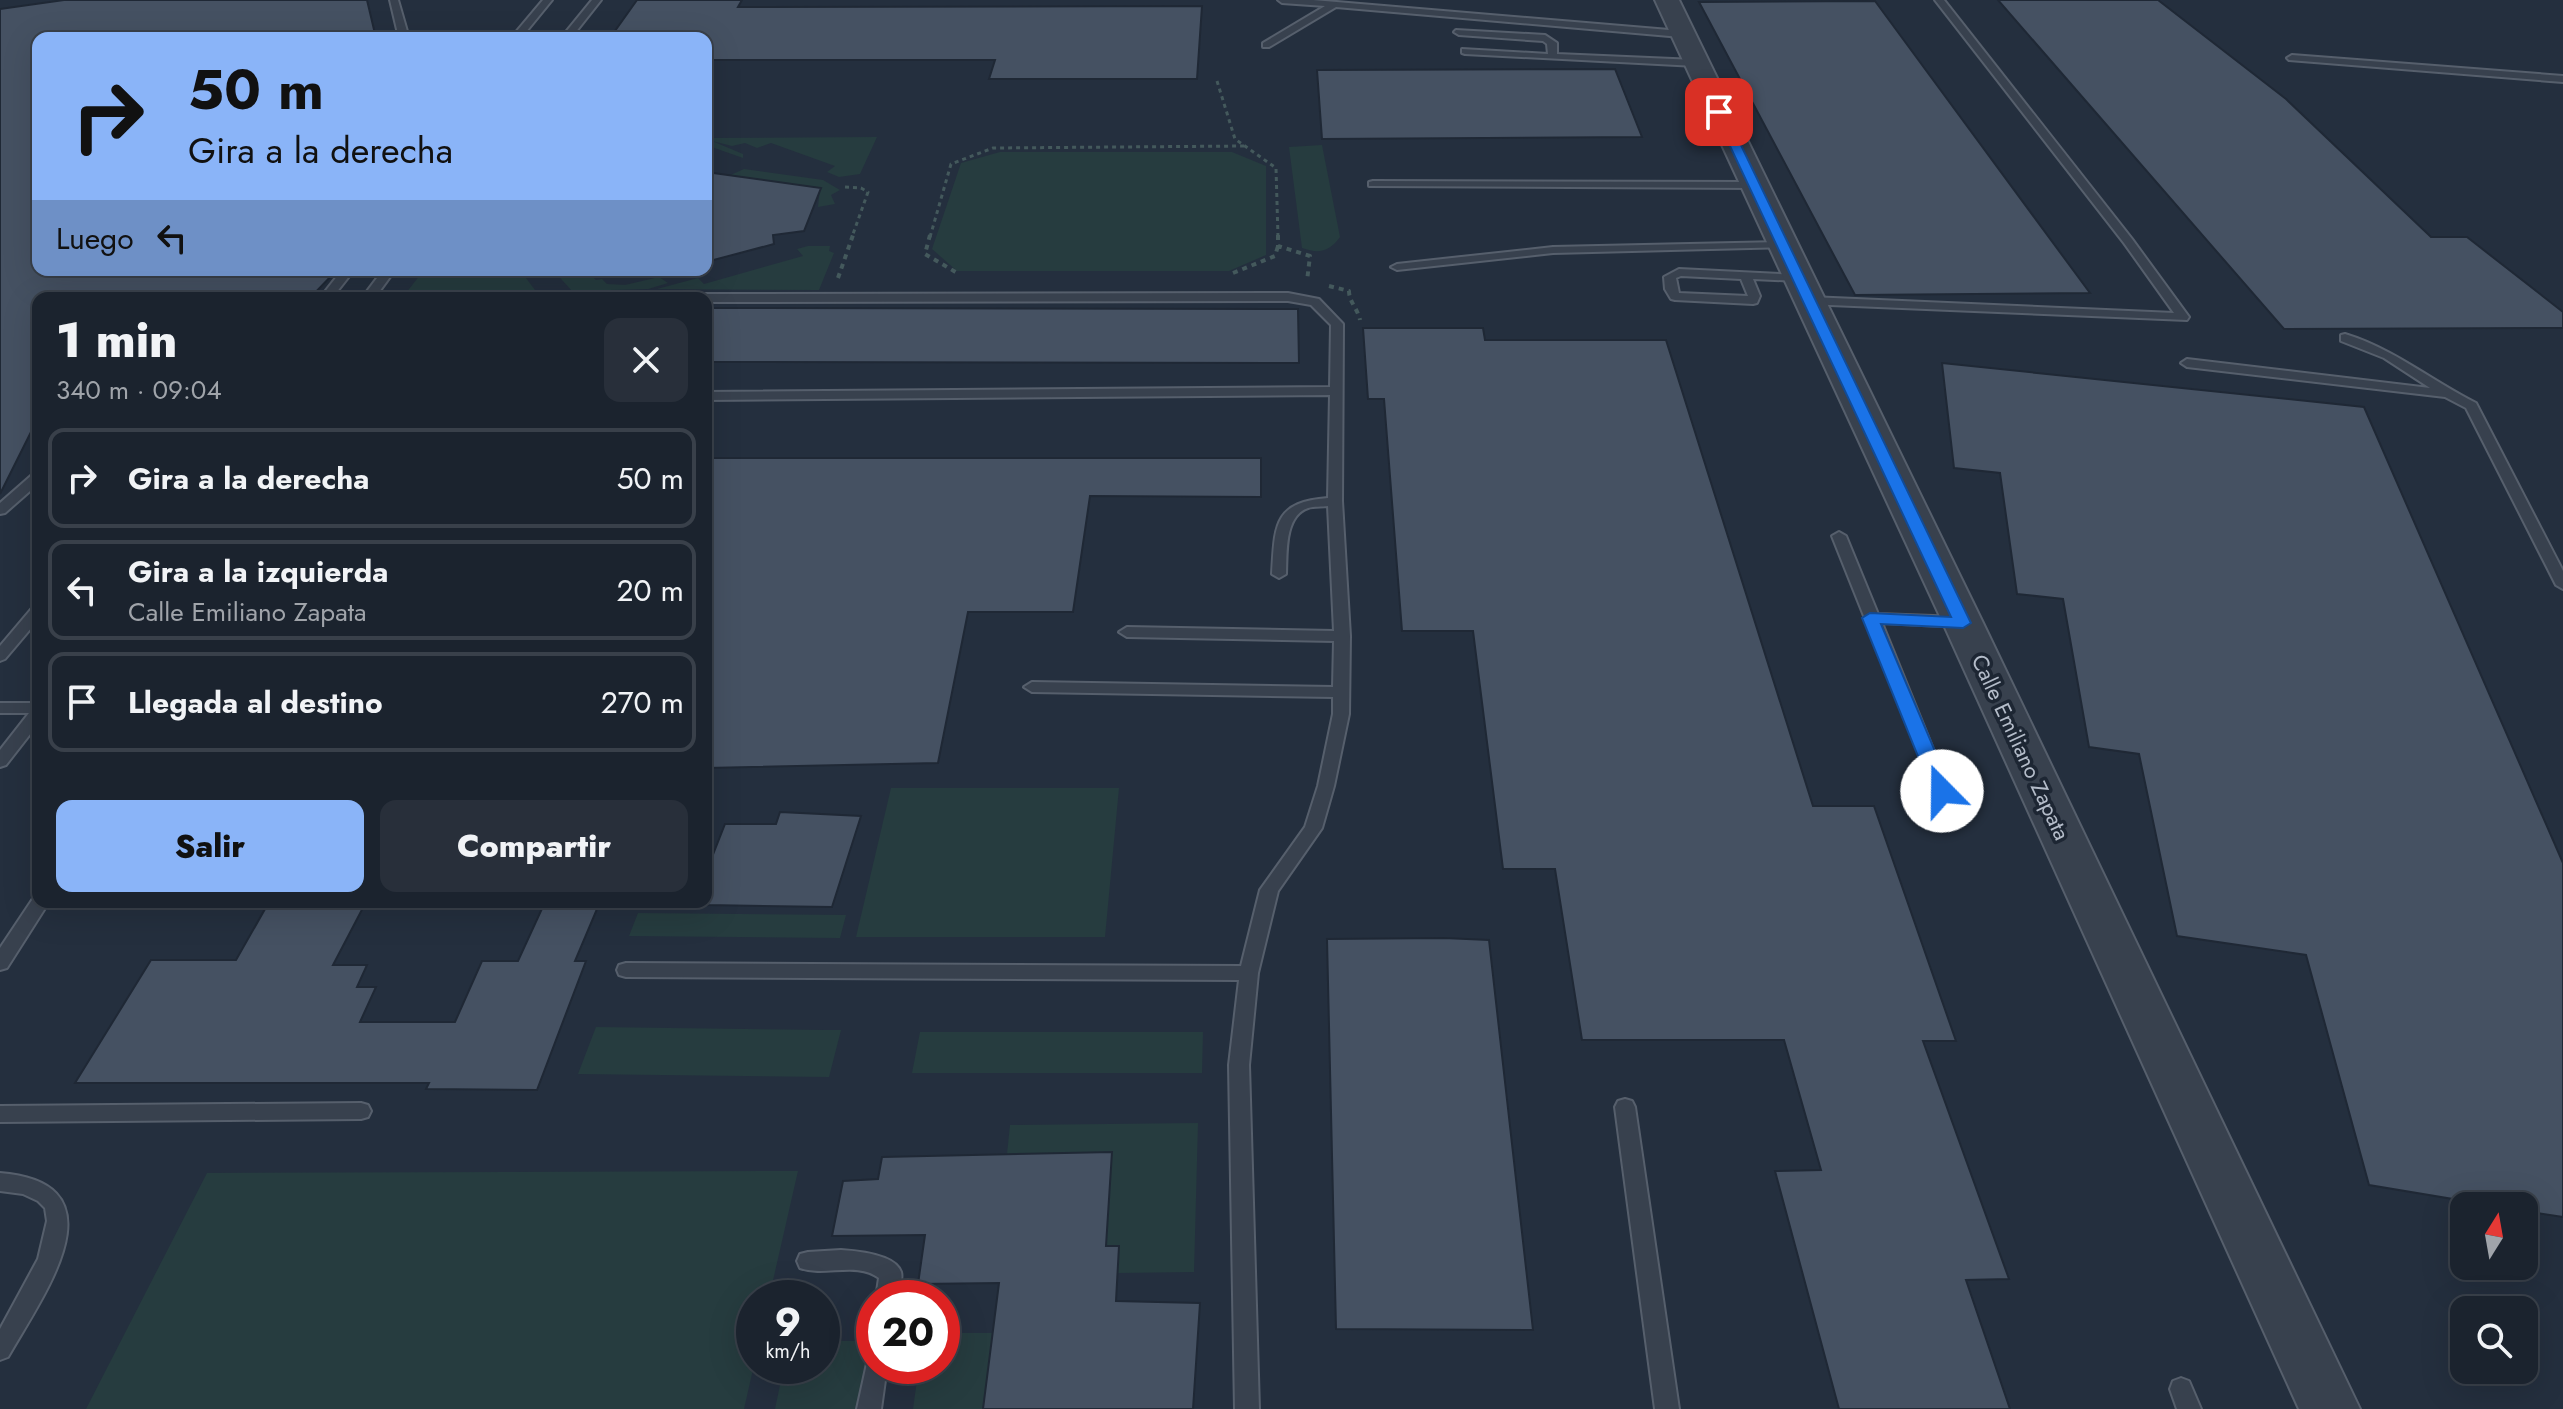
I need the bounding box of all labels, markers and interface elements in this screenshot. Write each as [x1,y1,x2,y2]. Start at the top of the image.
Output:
text: 50 m [188,49,324,130]
icon: right [56,64,160,168]
pin [1685,78,1753,146]
icon: arrive [1697,90,1741,134]
text: Gira a la derecha [188,124,453,176]
icon: left [150,216,194,260]
text: Luego [56,217,134,260]
text: 1 min [56,306,177,375]
button: close [604,318,688,402]
text: 340 m · 09:04 [56,371,222,409]
icon: right [60,456,104,500]
text: Gira a la derecha [128,457,369,500]
text: 50 m [617,457,684,500]
text: Gira a la izquierda [128,550,388,593]
icon: left [60,568,104,612]
text: 20 m [617,569,684,612]
text: Calle Emiliano Zapata [128,593,366,631]
street label: Calle Emiliano Zapata [1964,649,2078,845]
icon: arrive [60,680,104,724]
text: Llegada al destino [128,681,383,724]
text: 270 m [601,681,684,724]
position arrow [1900,749,1984,833]
button: Salir [56,800,364,892]
button: Compartir [380,800,688,892]
north arrow [2450,1192,2538,1280]
map controls [2450,1192,2538,1384]
speed limit sign: 20 [856,1280,960,1384]
text: 9 [775,1293,801,1351]
button: search [2450,1296,2538,1384]
text: km/h [765,1337,811,1366]

